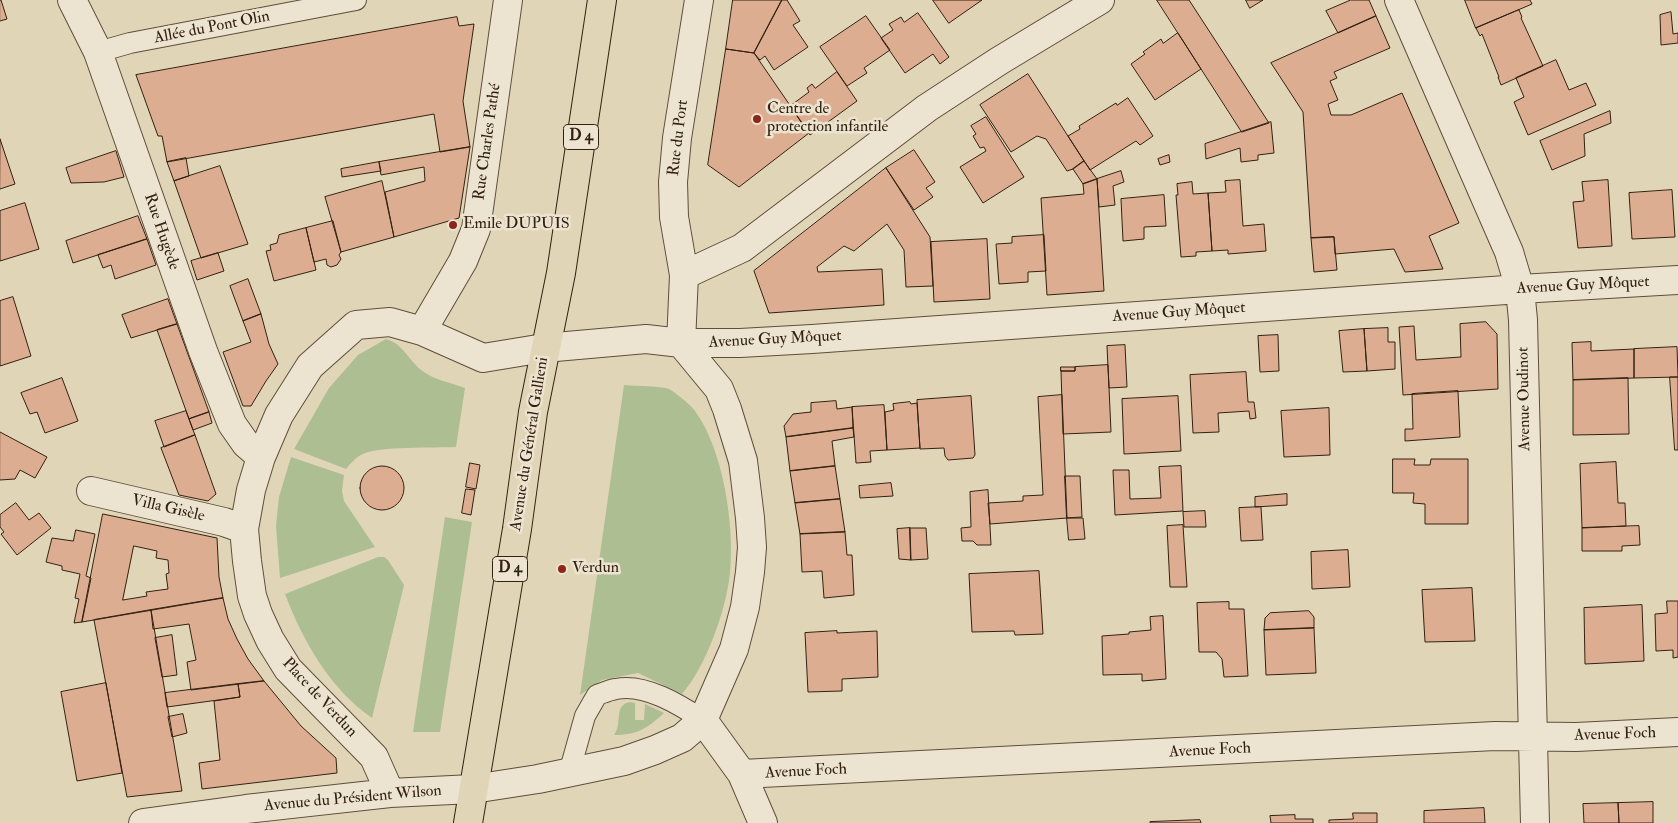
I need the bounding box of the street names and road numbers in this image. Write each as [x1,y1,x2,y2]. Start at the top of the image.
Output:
street label: Allée du Pont Olin [153,7,271,49]
street label: Rue Charles Pathé [470,82,506,202]
street label: Rue du Port [665,99,693,177]
road number: D 4 [564,124,598,150]
street label: Rue Hugède [139,191,183,273]
street label: Avenue Guy Môquet [1516,273,1650,299]
street label: Avenue Guy Môquet [1112,299,1246,327]
street label: Avenue Guy Môquet [708,327,842,353]
street label: Avenue Oudinot [1514,347,1536,451]
street label: Avenue du Général Gallieni [507,356,553,532]
street label: Villa Gisèle [130,491,206,527]
road number: D 4 [492,556,528,582]
street label: Place de Verdun [277,654,361,742]
street label: Avenue Foch [1574,724,1656,746]
street label: Avenue Foch [1169,739,1251,763]
street label: Avenue Foch [765,760,847,784]
street label: Avenue du Président Wilson [263,782,443,816]

